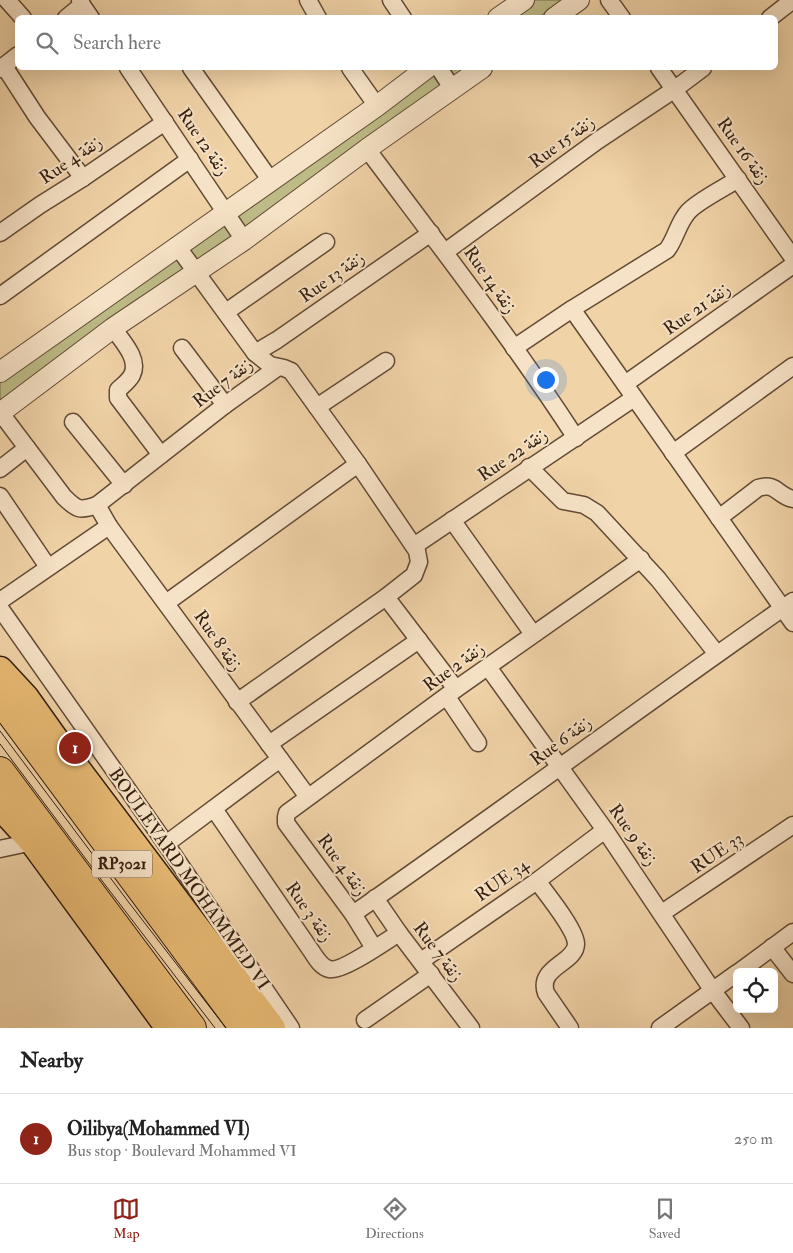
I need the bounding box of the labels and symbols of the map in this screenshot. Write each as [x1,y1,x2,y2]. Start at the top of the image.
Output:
street label: Rue 12 زنقة [172,104,234,180]
street label: Rue 15 زنقة [525,110,599,174]
street label: Rue 16 زنقة [712,113,774,189]
street label: Rue 4 زنقة [35,131,107,189]
street label: Rue 14 زنقة [458,242,522,318]
street label: Rue 13 زنقة [295,246,369,308]
street label: Rue 21 زنقة [659,278,735,340]
street label: Rue 7 زنقة [188,353,258,413]
your location [533,367,559,393]
street label: Rue 22 زنقة [474,423,552,487]
street label: Rue 8 زنقة [189,606,247,676]
street label: Rue 2 زنقة [419,637,489,697]
street label: Rue 6 زنقة [526,711,596,771]
pin: 1 [59,729,91,767]
street label: BOULEVARD MOHAMMED VI [103,763,275,995]
street label: Rue 9 زنقة [603,799,663,871]
street label: RUE 33 [687,827,747,879]
street label: Rue 4 زنقة [312,829,372,901]
road number: RP3021 [92,851,152,878]
street label: RUE 34 [470,852,535,907]
street label: Rue 3 زنقة [280,877,338,947]
street label: Rue 7 زنقة [408,917,468,987]

